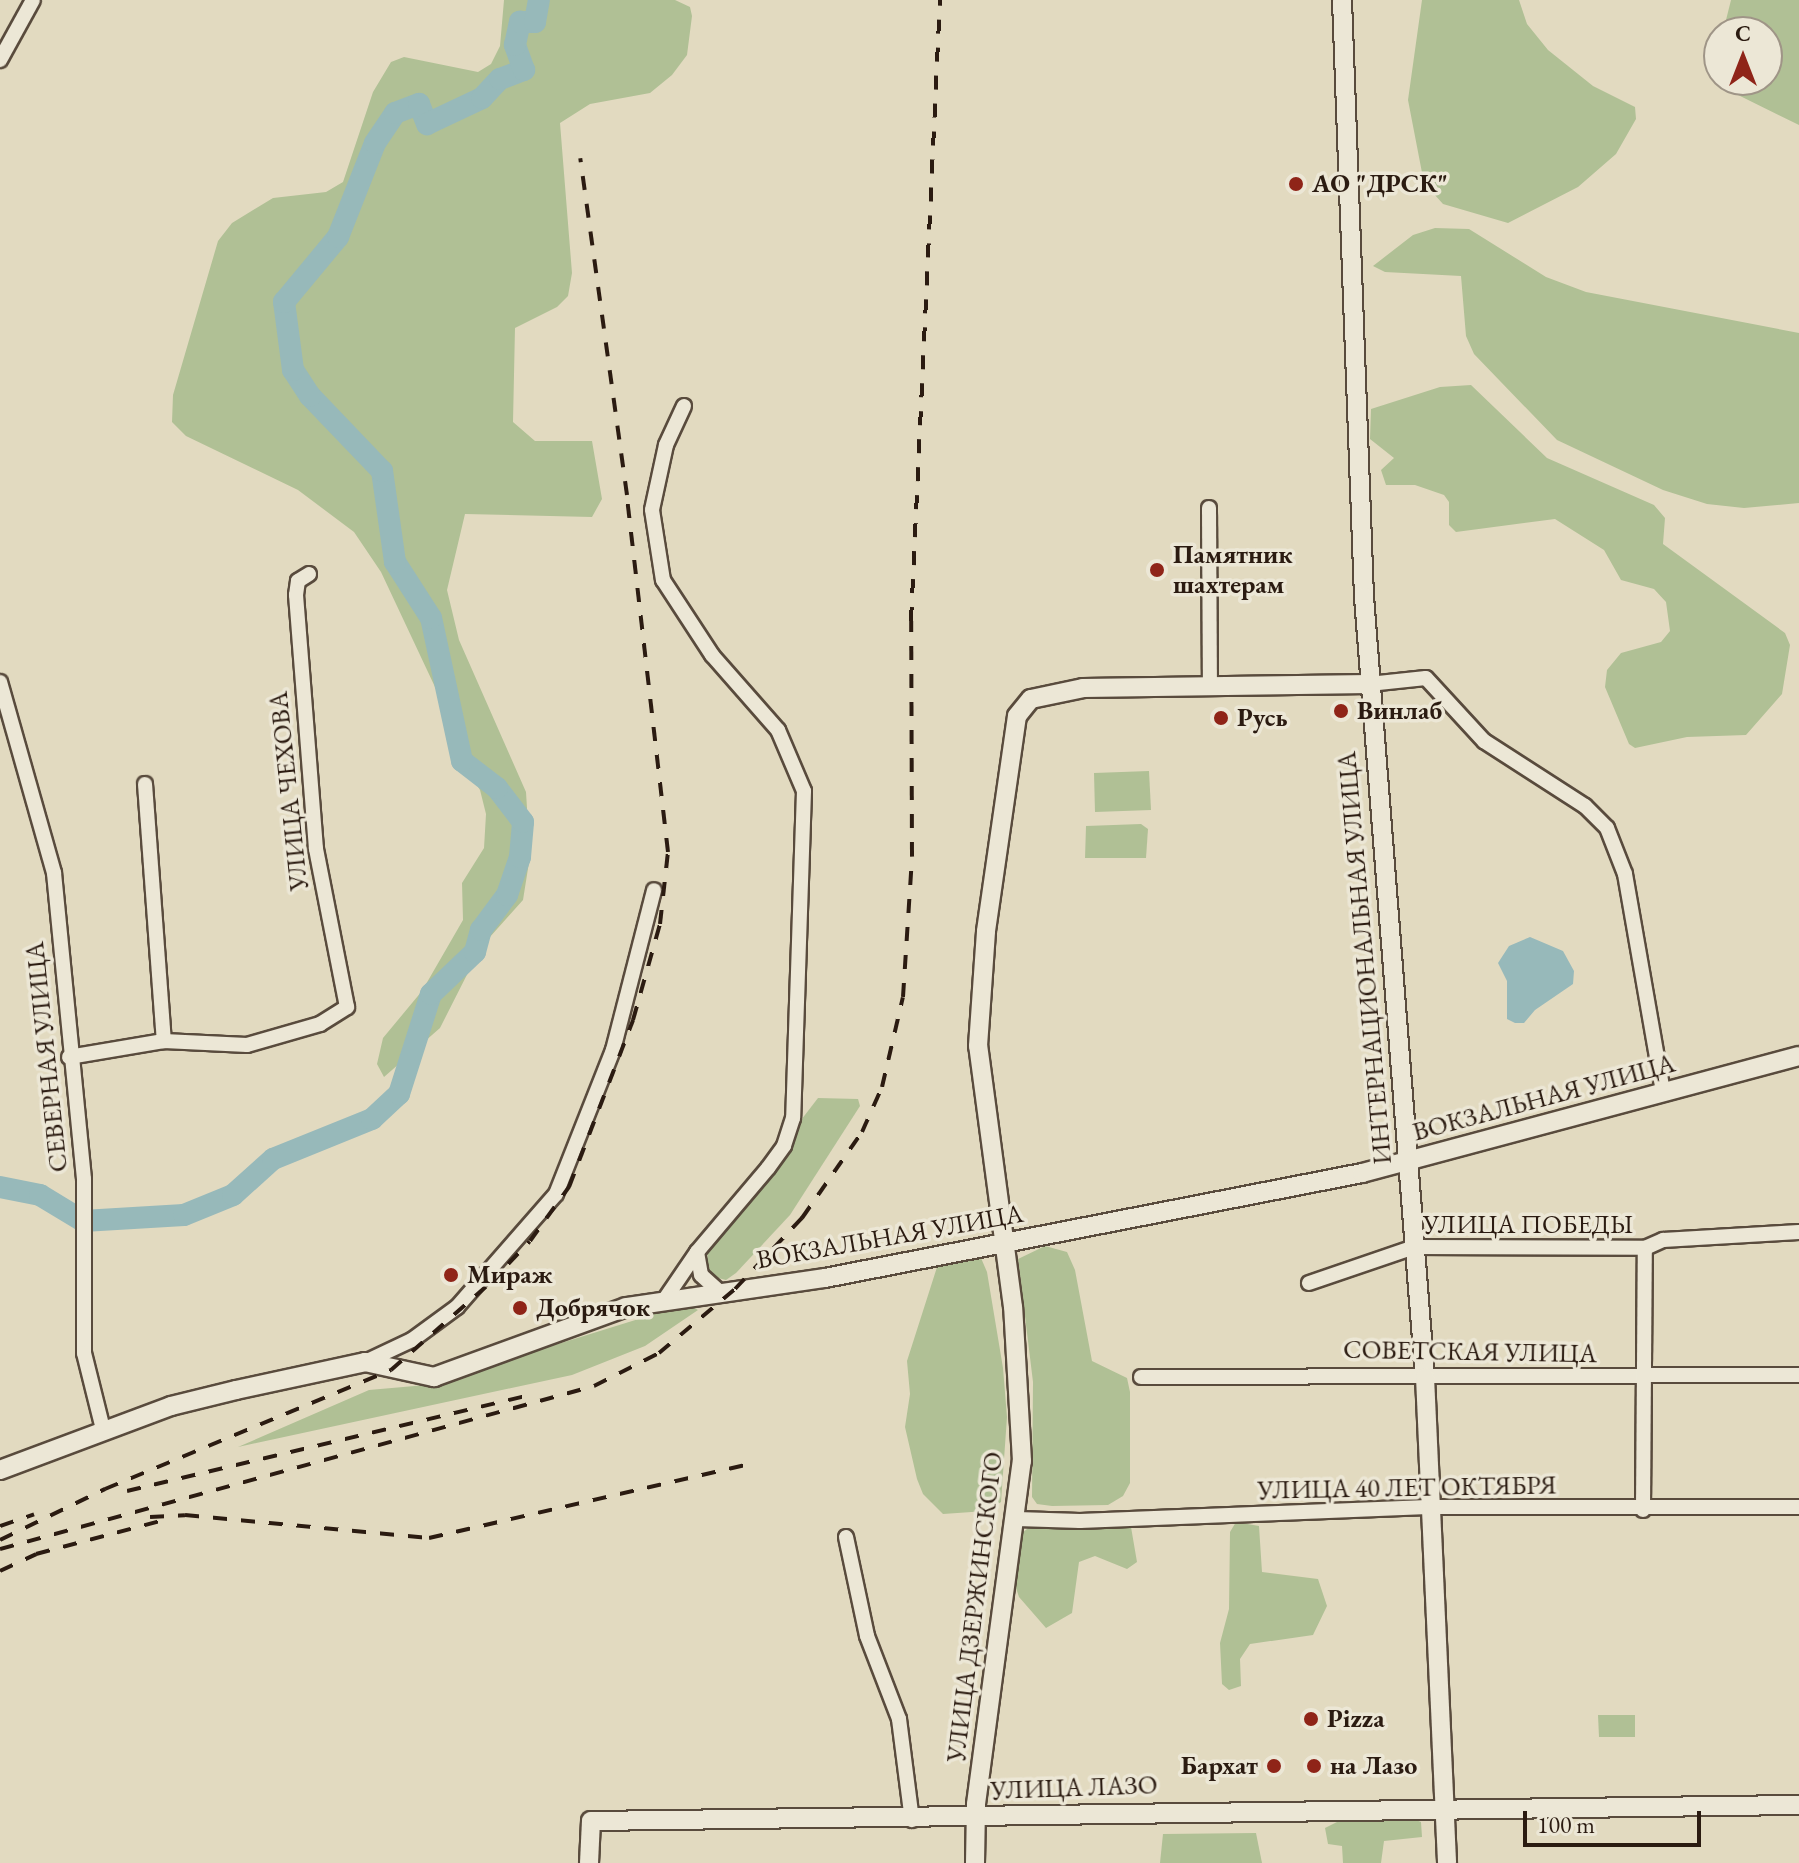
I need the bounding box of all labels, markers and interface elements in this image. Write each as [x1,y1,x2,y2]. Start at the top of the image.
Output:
north arrow [1703,16,1783,96]
text: С [1735,19,1751,48]
place label: АО "ДРСК" [1312,168,1448,200]
marker: АО "ДРСК" [1287,175,1305,193]
place label: Памятник шахтерам [1173,539,1293,600]
marker: Памятник шахтерам [1148,561,1166,579]
street label: УЛИЦА ЧЕХОВА [263,690,315,892]
place label: Винлаб [1357,695,1442,727]
place label: Русь [1237,702,1288,734]
marker: Винлаб [1332,702,1350,720]
marker: Русь [1212,709,1230,727]
street label: ИНТЕРНАЦИОНАЛЬНАЯ УЛИЦА [1331,750,1399,1166]
street label: СЕВЕРНАЯ УЛИЦА [19,940,75,1174]
street label: ВОКЗАЛЬНАЯ УЛИЦА [1409,1048,1679,1148]
street label: ВОКЗАЛЬНАЯ УЛИЦА [754,1198,1026,1276]
street label: УЛИЦА ПОБЕДЫ [1423,1209,1633,1241]
place label: Мираж [467,1259,553,1291]
marker: Мираж [442,1266,460,1284]
place label: Добрячок [536,1292,650,1324]
marker: Добрячок [511,1299,529,1317]
street label: СОВЕТСКАЯ УЛИЦА [1343,1334,1597,1370]
street label: УЛИЦА ДЗЕРЖИНСКОГО [940,1450,1010,1764]
street label: УЛИЦА 40 ЛЕТ ОКТЯБРЯ [1257,1470,1557,1506]
place label: Pizza [1327,1703,1385,1735]
marker: Pizza [1302,1710,1320,1728]
place label: Бархат [1181,1750,1258,1782]
place label: на Лазо [1330,1750,1417,1782]
marker: Бархат [1265,1757,1283,1775]
marker: на Лазо [1305,1757,1323,1775]
street label: УЛИЦА ЛАЗО [990,1769,1158,1807]
scale bar [1527,1795,1705,1845]
text: 100 m [1537,1809,1595,1840]

